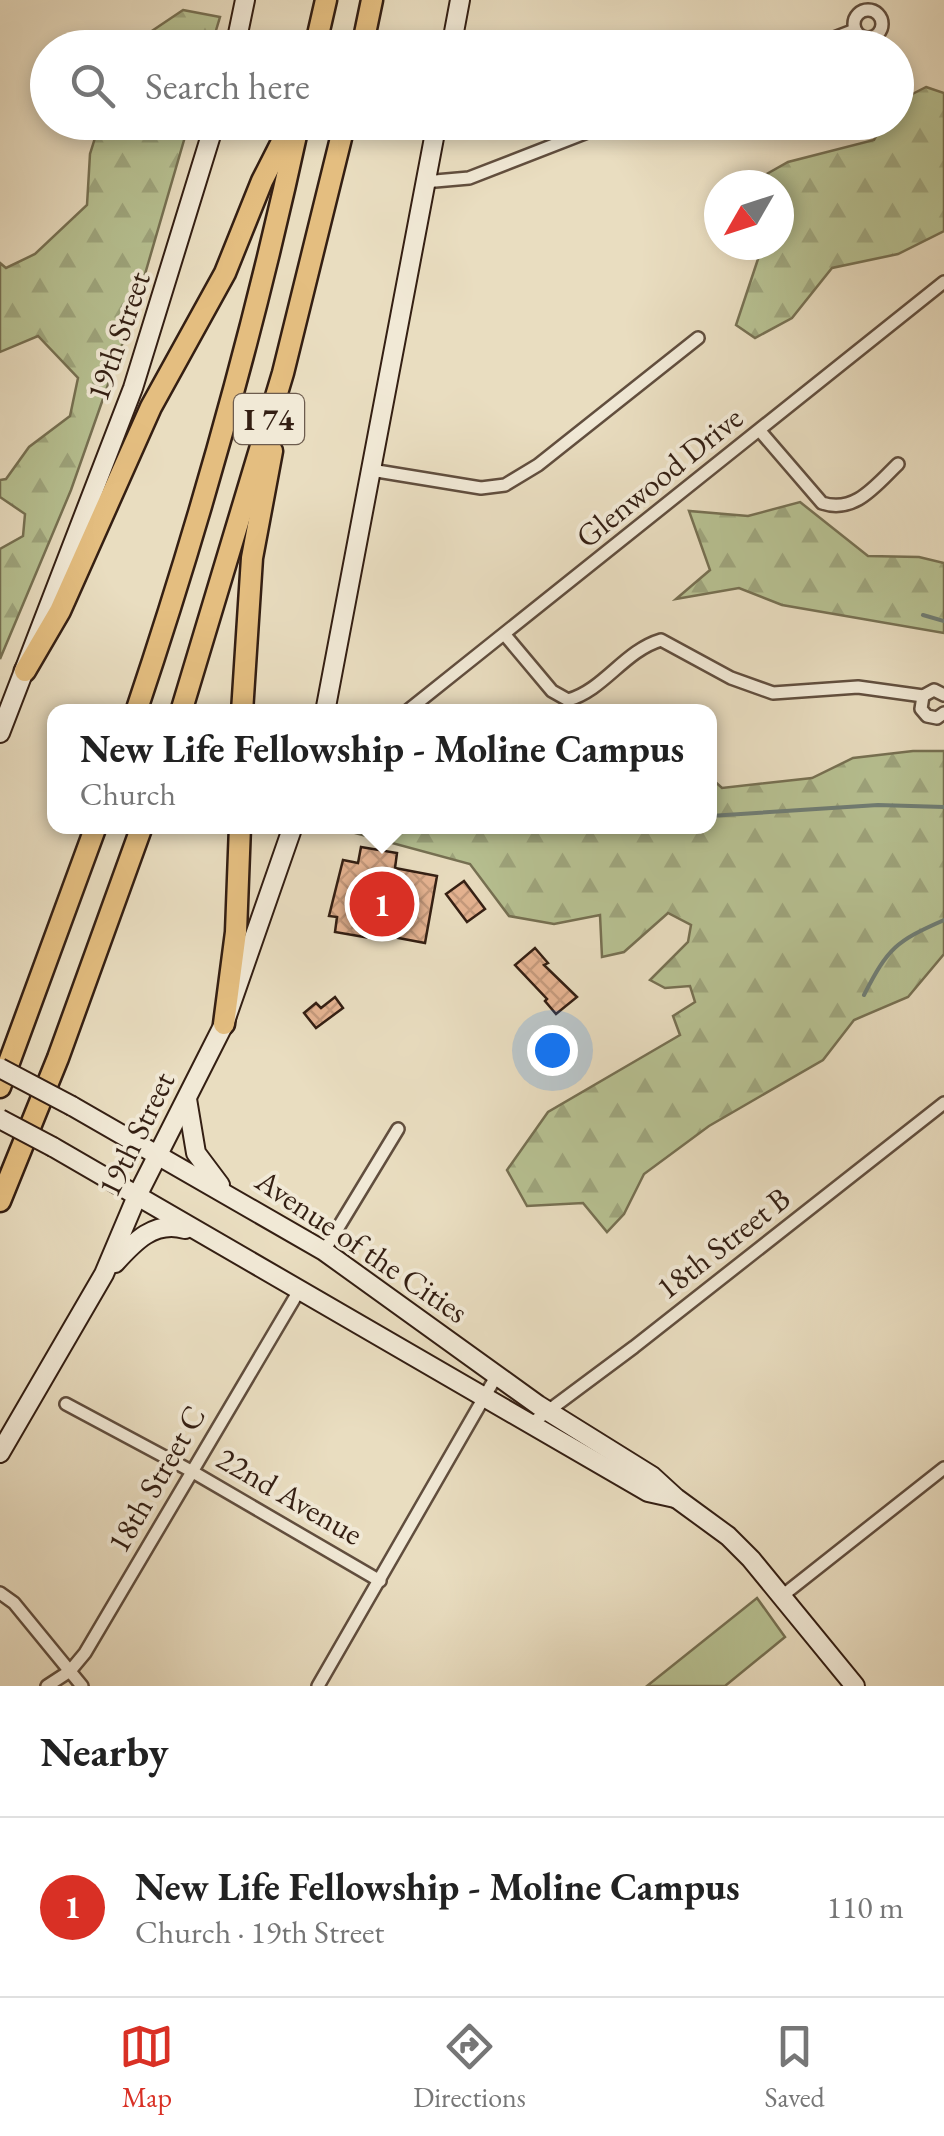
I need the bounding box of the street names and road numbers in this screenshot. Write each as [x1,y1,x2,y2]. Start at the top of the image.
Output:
street label: 19th Street [76,266,160,406]
road number: I 74 [234,394,304,444]
street label: Glenwood Drive [567,397,751,557]
street label: 19th Street [88,1065,184,1203]
street label: Avenue of the Cities [247,1159,476,1333]
street label: 18th Street B [647,1177,799,1309]
street label: 18th Street C [97,1398,215,1560]
street label: 22nd Avenue [209,1437,371,1555]

